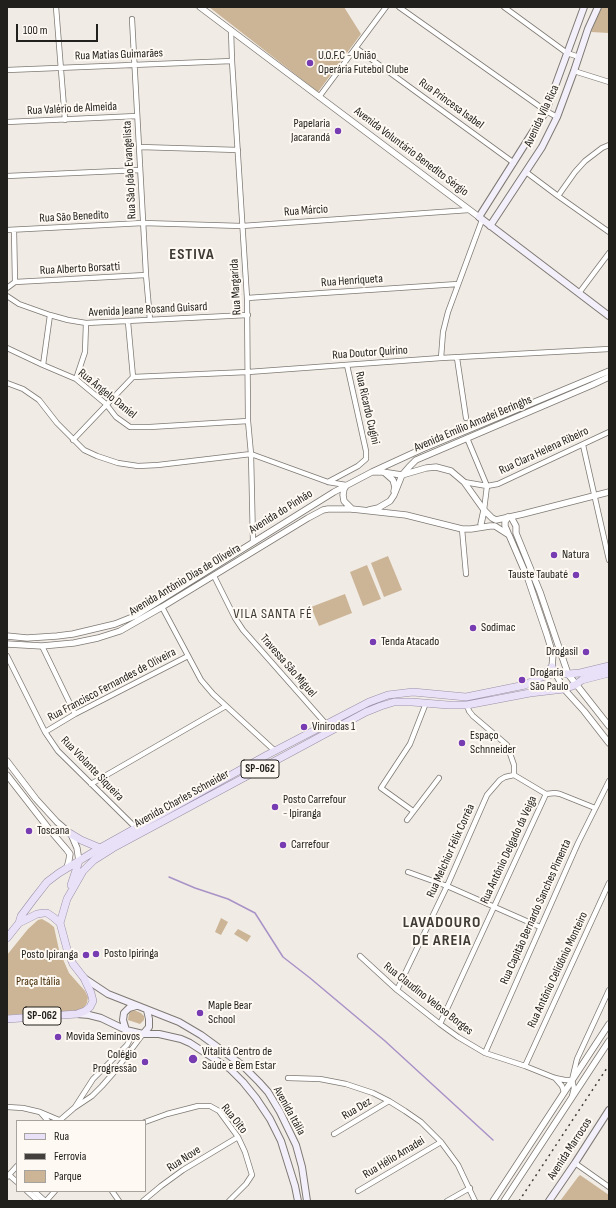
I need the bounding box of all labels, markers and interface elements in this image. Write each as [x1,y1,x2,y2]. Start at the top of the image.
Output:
scale bar [18,16,100,42]
text: 100 m [23,23,48,38]
street label: Rua Matias Guimarães [75,46,163,64]
place label: U.O.F.C - União Operária Futebol Clube [318,49,409,77]
marker: U.O.F.C - União Operária Futebol Clube [305,58,315,68]
street label: Rua Princesa Isabel [416,76,486,132]
street label: Avenida Vila Rica [521,83,563,149]
street label: Rua Valério de Almeida [27,99,117,119]
street label: Avenida Voluntário Benedito Sérgio [351,104,471,200]
place label: Papelaria Jacarandá [291,117,330,145]
street label: Rua São João Evangelista [120,120,140,220]
marker: Papelaria Jacarandá [333,126,343,136]
street label: Rua Márcio [284,202,328,220]
street label: Rua São Benedito [39,208,109,226]
district label: ESTIVA [169,245,215,265]
street label: Rua Margarida [227,258,245,316]
street label: Rua Alberto Borsatti [39,260,121,278]
street label: Rua Henriqueta [321,272,383,290]
street label: Avenida Jeane Rosand Guisard [88,300,208,320]
street label: Rua Doutor Quirino [332,343,408,363]
street label: Rua Ângelo Daniel [75,366,139,422]
street label: Rua Ricardo Cugini [352,370,382,446]
street label: Avenida Emílio Amadei Beringhs [412,393,534,455]
street label: Rua Clara Helena Ribeiro [497,424,591,478]
street label: Avenida do Pinhão [247,487,315,537]
street label: Avenida Antônio Dias de Oliveira [127,541,243,619]
place label: Natura [562,548,589,562]
marker: Natura [549,550,559,560]
place label: Tauste Taubaté [508,568,568,582]
marker: Tauste Taubaté [571,570,581,580]
district label: VILA SANTA FÉ [233,606,313,622]
place label: Sodimac [481,621,515,635]
marker: Sodimac [468,623,478,633]
street label: Travessa São Miguel [257,631,319,701]
place label: Tenda Atacado [381,635,439,649]
marker: Tenda Atacado [368,637,378,647]
street label: Rua Francisco Fernandes de Oliveira [45,645,179,725]
place label: Drogasil [546,645,578,659]
marker: Drogasil [581,647,591,657]
place label: Drogaria São Paulo [530,666,568,694]
marker: Drogaria São Paulo [517,675,527,685]
place label: Vinirodas 1 [312,720,355,734]
marker: Vinirodas 1 [299,722,309,732]
place label: Espaço Schnneider [470,729,516,757]
street label: Rua Violante Siqueira [58,734,126,804]
marker: Espaço Schnneider [457,738,467,748]
road number: SP-062 [241,760,279,778]
street label: Avenida Charles Schneider [132,767,232,831]
place label: Posto Carrefour - Ipiranga [283,793,346,821]
street label: Rua Antônio Delgado da Veiga [478,794,540,906]
marker: Posto Carrefour - Ipiranga [270,802,280,812]
street label: Rua Melchior Félix Corrêa [424,802,478,900]
place label: Toscana [37,824,69,838]
marker: Toscana [24,826,34,836]
street label: Rua Capitão Bernardo Sanches Pimenta [497,837,575,987]
place label: Carrefour [291,838,329,852]
marker: Carrefour [278,840,288,850]
street label: Rua Antônio Celidônio Monteiro [525,910,591,1030]
district label: LAVADOURO DE AREIA [403,913,481,951]
place label: Posto Ipiringa [104,947,158,961]
place label: Posto Ipiranga [21,948,78,962]
marker: Posto Ipiringa [91,949,101,959]
marker: Posto Ipiranga [81,950,91,960]
street label: Rua Claudino Veloso Borges [380,960,476,1038]
park label: Praça Itália [16,975,60,989]
place label: Maple Bear School [208,999,252,1027]
road number: SP-062 [23,1007,61,1025]
marker: Maple Bear School [195,1008,205,1018]
place label: Movida Seminovos [66,1030,140,1044]
marker: Movida Seminovos [53,1032,63,1042]
place label: Vitalitá Centro de Saúde e Bem Estar [202,1045,276,1073]
place label: Colégio Progressão [93,1048,137,1076]
marker: Vitalitá Centro de Saúde e Bem Estar [187,1053,199,1065]
marker: Colégio Progressão [140,1057,150,1067]
street label: Avenida Itália [270,1084,308,1138]
street label: Rua Dez [340,1095,374,1123]
street label: Rua Oito [218,1101,250,1137]
street label: Avenida Marrocos [545,1115,595,1183]
legend [16,1120,146,1192]
text: Rua [54,1129,69,1144]
street label: Rua Hélio Amadei [361,1134,427,1182]
street label: Rua Nove [164,1143,204,1175]
text: Ferrovia [54,1149,86,1164]
text: Parque [54,1169,82,1184]

